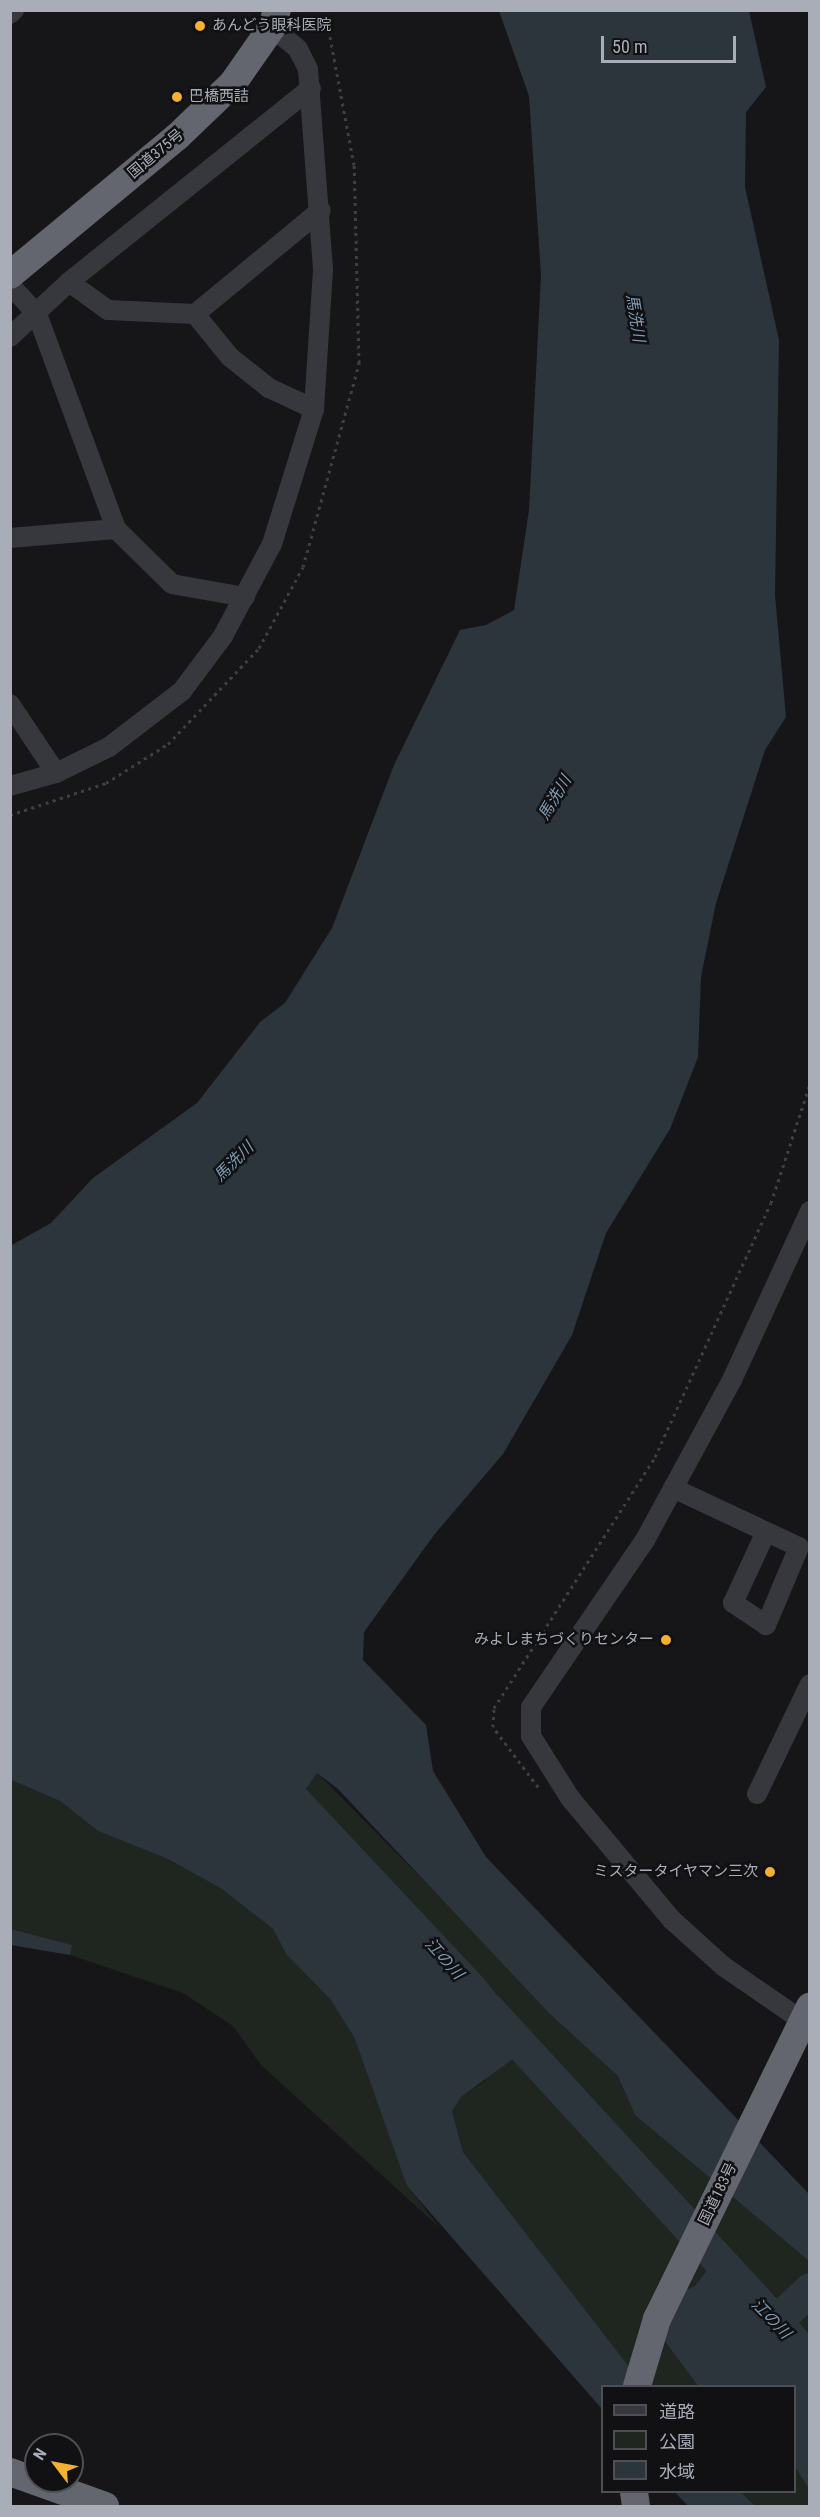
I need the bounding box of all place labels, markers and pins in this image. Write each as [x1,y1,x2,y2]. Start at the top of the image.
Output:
place label: あんどう眼科医院 [212,17,332,35]
marker: あんどう眼科医院 [193,19,207,33]
place label: 巴橋西詰 [189,88,249,106]
marker: 巴橋西詰 [170,90,184,104]
place label: みよしまちづくりセンター [474,1631,654,1649]
marker: みよしまちづくりセンター [659,1633,673,1647]
place label: ミスタータイヤマン三次 [593,1863,758,1881]
marker: ミスタータイヤマン三次 [763,1865,777,1879]

